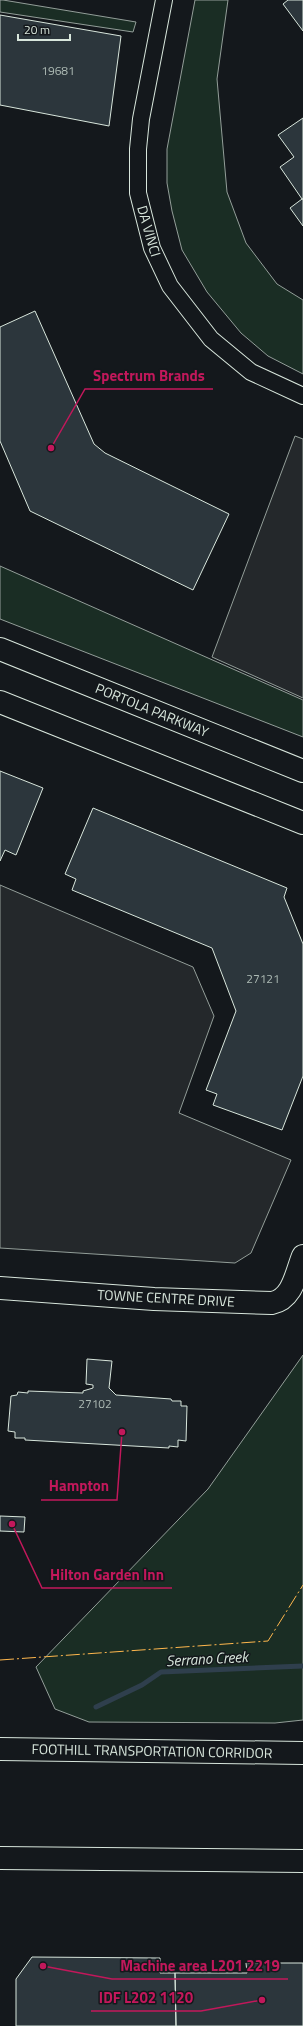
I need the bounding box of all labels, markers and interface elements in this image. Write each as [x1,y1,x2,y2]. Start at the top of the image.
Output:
scale bar [18,16,70,42]
text: 20 m [24,20,50,39]
house number: 19681 [41,61,75,80]
street label: DA VINCI [132,203,167,259]
callout: Spectrum Brands [85,362,213,389]
text: Spectrum Brands [93,364,205,387]
street label: PORTOLA PARKWAY [92,677,212,742]
house number: 27121 [246,969,280,988]
street label: TOWNE CENTRE DRIVE [97,1283,236,1312]
house number: 27102 [78,1394,112,1413]
callout: Hampton [41,1473,117,1500]
text: Hampton [49,1474,109,1497]
callout: Hilton Garden Inn [42,1561,172,1588]
text: Hilton Garden Inn [50,1563,164,1586]
water label: Serrano Creek [165,1645,251,1672]
street label: FOOTHILL TRANSPORTATION CORRIDOR [31,1738,273,1763]
callout: Machine area L201 2219 [112,1952,288,1979]
text: Machine area L201 2219 [120,1954,280,1977]
callout: IDF L202 1120 [91,1984,201,2011]
text: IDF L202 1120 [99,1986,194,2009]

